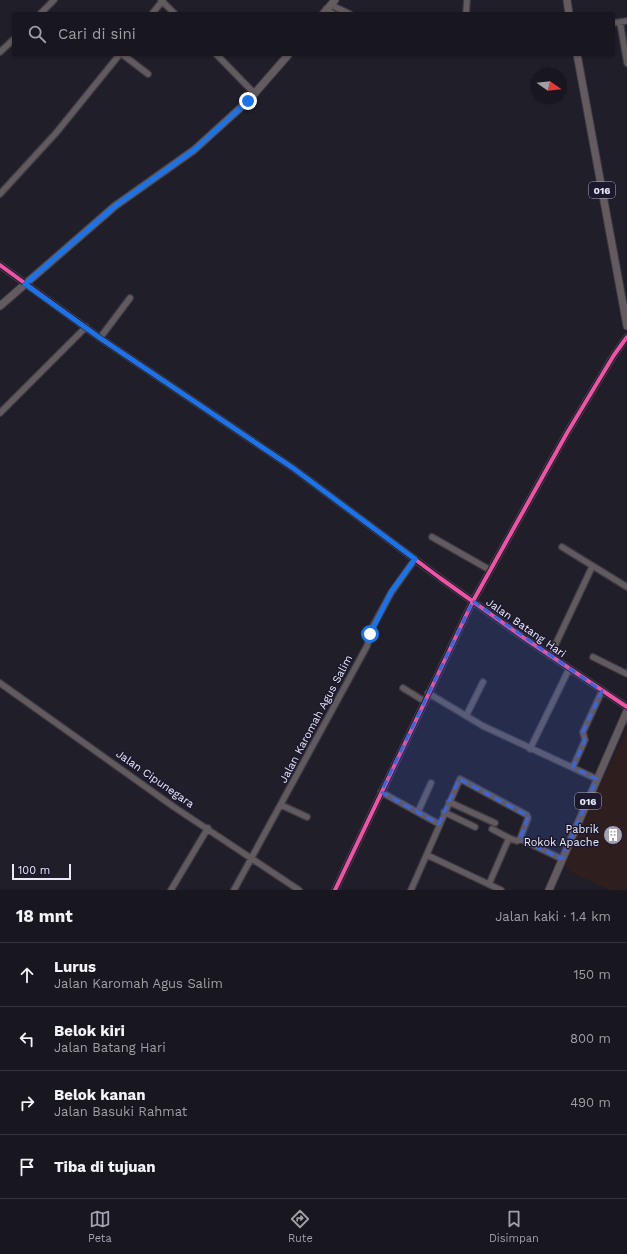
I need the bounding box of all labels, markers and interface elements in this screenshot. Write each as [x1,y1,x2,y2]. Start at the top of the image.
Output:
search box [12,12,615,56]
icon: search [26,23,48,45]
text: Cari di sini [58,25,136,43]
north arrow [531,68,567,104]
route end [239,92,257,110]
road number: 016 [589,182,615,198]
street label: Jalan Batang Hari [484,596,568,660]
route start [361,625,379,643]
street label: Jalan Karomah Agus Salim [277,653,355,785]
street label: Jalan Cipunegara [113,747,197,811]
road number: 016 [575,793,601,809]
place label: Pabrik Rokok Apache [524,823,599,849]
building icon: Pabrik Rokok Apache [602,824,624,846]
scale bar [12,862,71,881]
text: 100 m [18,864,50,877]
text: 18 mnt [16,906,73,926]
text: Jalan kaki · 1.4 km [495,909,611,924]
text: Lurus [54,958,96,976]
icon: ahead [16,964,38,986]
text: 150 m [573,967,611,982]
text: Jalan Karomah Agus Salim [54,976,223,991]
text: Belok kiri [54,1022,125,1040]
icon: left [16,1028,38,1050]
text: 800 m [570,1031,611,1046]
text: Jalan Batang Hari [54,1040,166,1055]
text: Belok kanan [54,1086,145,1104]
icon: right [16,1092,38,1114]
text: 490 m [570,1095,611,1110]
text: Jalan Basuki Rahmat [54,1104,187,1119]
icon: arrive [16,1156,38,1178]
text: Tiba di tujuan [54,1158,156,1176]
tab: Peta [88,1208,112,1245]
tab: Rute [288,1208,313,1245]
tab: Disimpan [489,1208,539,1245]

